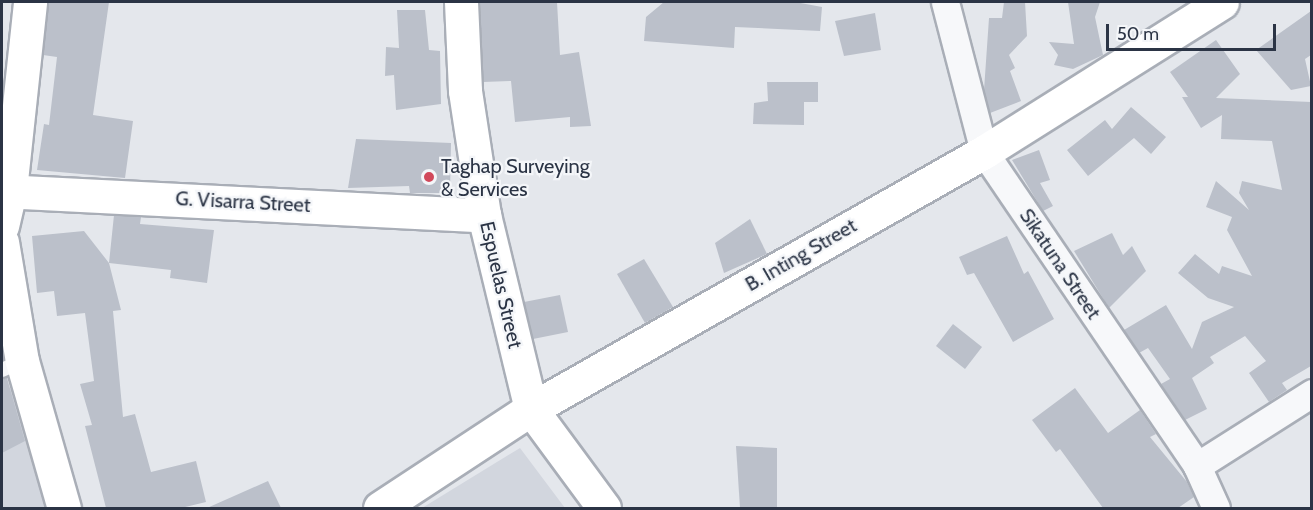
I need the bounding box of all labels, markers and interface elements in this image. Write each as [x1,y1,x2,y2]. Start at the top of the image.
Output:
scale bar [1109,12,1278,50]
text: 50 m [1117,23,1159,45]
place label: Taghap Surveying & Services [441,154,590,201]
marker: Taghap Surveying & Services [422,170,436,184]
street label: G. Visarra Street [175,186,311,218]
street label: Sikatuna Street [1014,204,1106,324]
street label: B. Inting Street [741,213,861,297]
street label: Espuelas Street [475,219,527,351]

